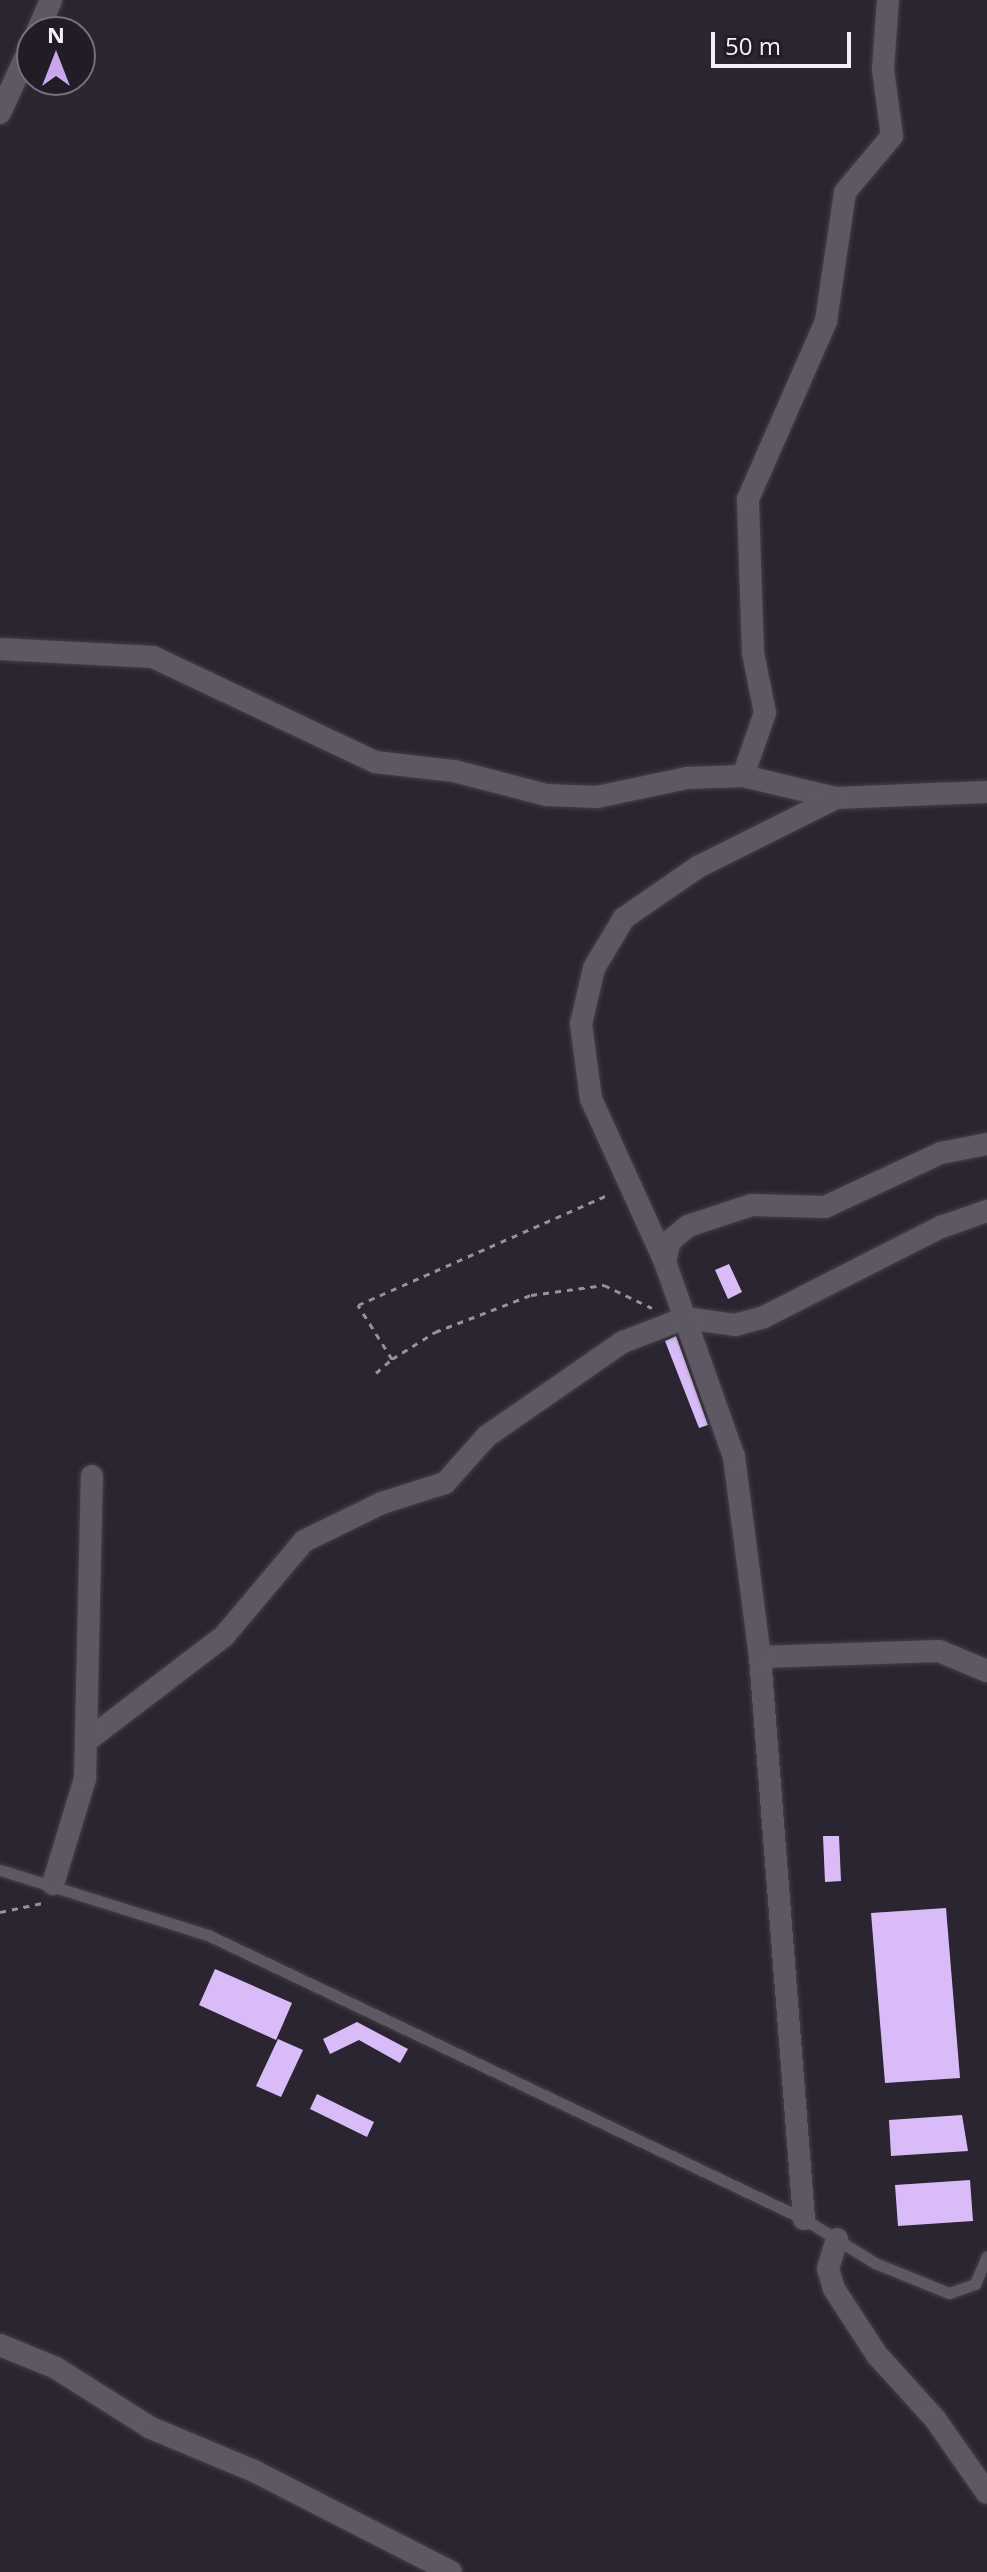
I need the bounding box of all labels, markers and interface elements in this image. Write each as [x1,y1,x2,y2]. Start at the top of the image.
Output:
north arrow [16,16,96,96]
scale bar [715,16,855,66]
text: N [47,19,65,49]
text: 50 m [725,29,781,62]

